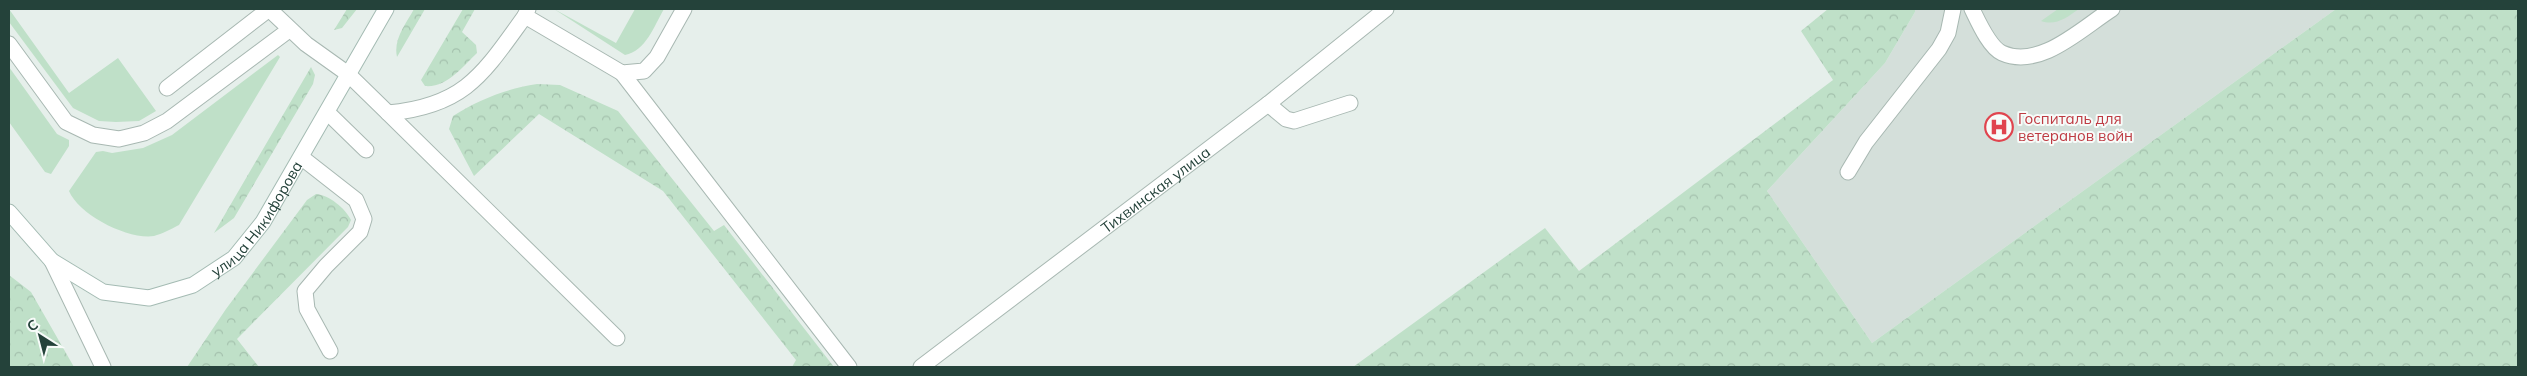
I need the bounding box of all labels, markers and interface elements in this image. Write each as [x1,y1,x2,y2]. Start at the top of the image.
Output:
place label: Госпиталь для ветеранов войн [2018,109,2133,145]
hospital icon: Госпиталь для ветеранов войн [1984,112,2014,142]
street label: Тихвинская улица [1097,142,1214,237]
street label: улица Никифорова [207,157,306,280]
north arrow [15,311,65,361]
text: С [23,315,42,336]

